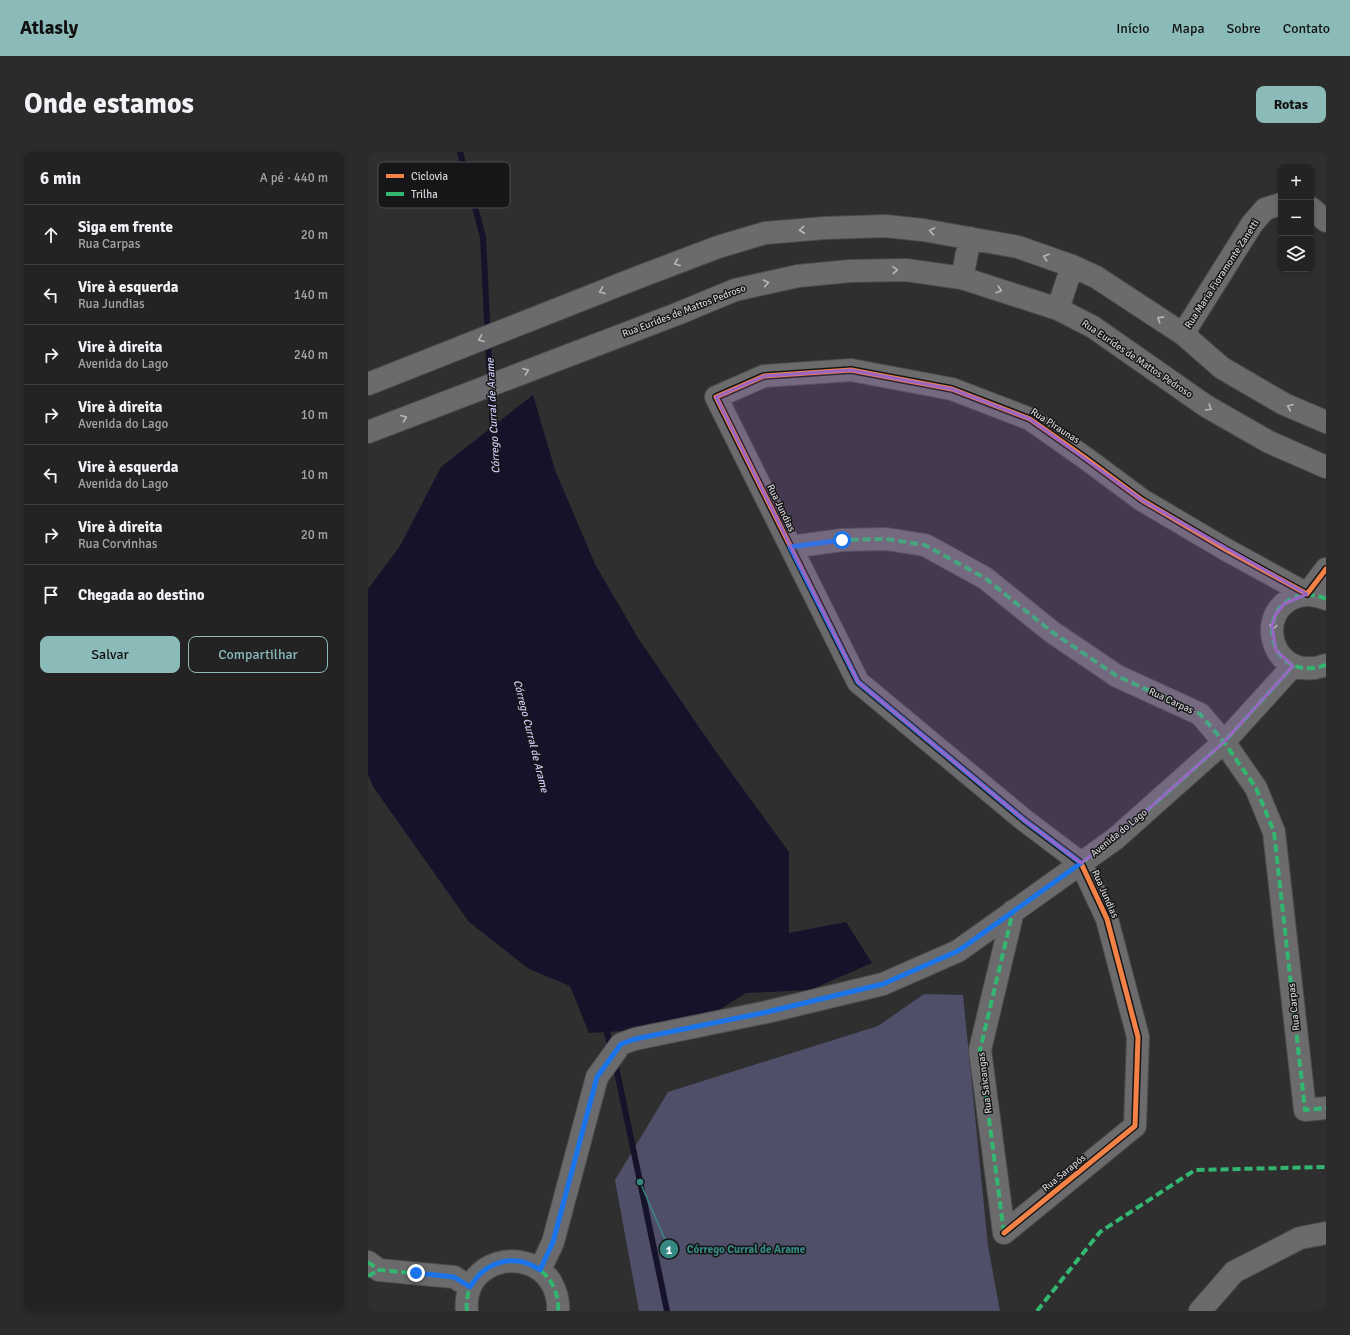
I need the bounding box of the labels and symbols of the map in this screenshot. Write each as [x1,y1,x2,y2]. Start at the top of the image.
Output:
legend [378,162,510,208]
text: Ciclovia [411,170,448,183]
text: Trilha [411,188,438,201]
street label: Rua Maria Fioramonte Zanetti [1182,217,1262,331]
one-way arrow [799,225,805,234]
one-way arrow [929,228,935,236]
one-way arrow [1043,253,1050,262]
one-way arrow [674,258,681,266]
one-way arrow [892,266,898,274]
one-way arrow [762,279,769,288]
street label: Rua Eurídes de Mattos Pedroso [621,282,747,340]
one-way arrow [996,285,1003,294]
one-way arrow [599,287,606,295]
one-way arrow [1157,316,1164,324]
street label: Rua Eurídes de Mattos Pedroso [1079,317,1195,401]
one-way arrow [478,334,486,342]
water label: Córrego Curral de Arame [483,357,503,474]
one-way arrow [522,368,529,376]
one-way arrow [1205,403,1212,410]
one-way arrow [1287,403,1294,411]
street label: Rua Piraunas [1028,406,1082,447]
one-way arrow [401,414,408,422]
street label: Rua Jundias [764,482,798,534]
route start [833,531,851,549]
one-way arrow [1269,624,1278,630]
water label: Córrego Curral de Arame [511,678,551,794]
street label: Rua Carpas [1147,685,1196,717]
street label: Avenida do Lago [1088,806,1150,860]
street label: Rua Jundias [1089,868,1121,920]
street label: Rua Carpas [1285,982,1302,1031]
street label: Rua Saicangas [975,1051,995,1114]
street label: Rua Sarapós [1040,1151,1089,1194]
callout: Córrego Curral de Arame [659,1238,813,1261]
text: 1 [666,1243,673,1258]
text: Córrego Curral de Arame [687,1243,806,1256]
route end [407,1264,425,1282]

